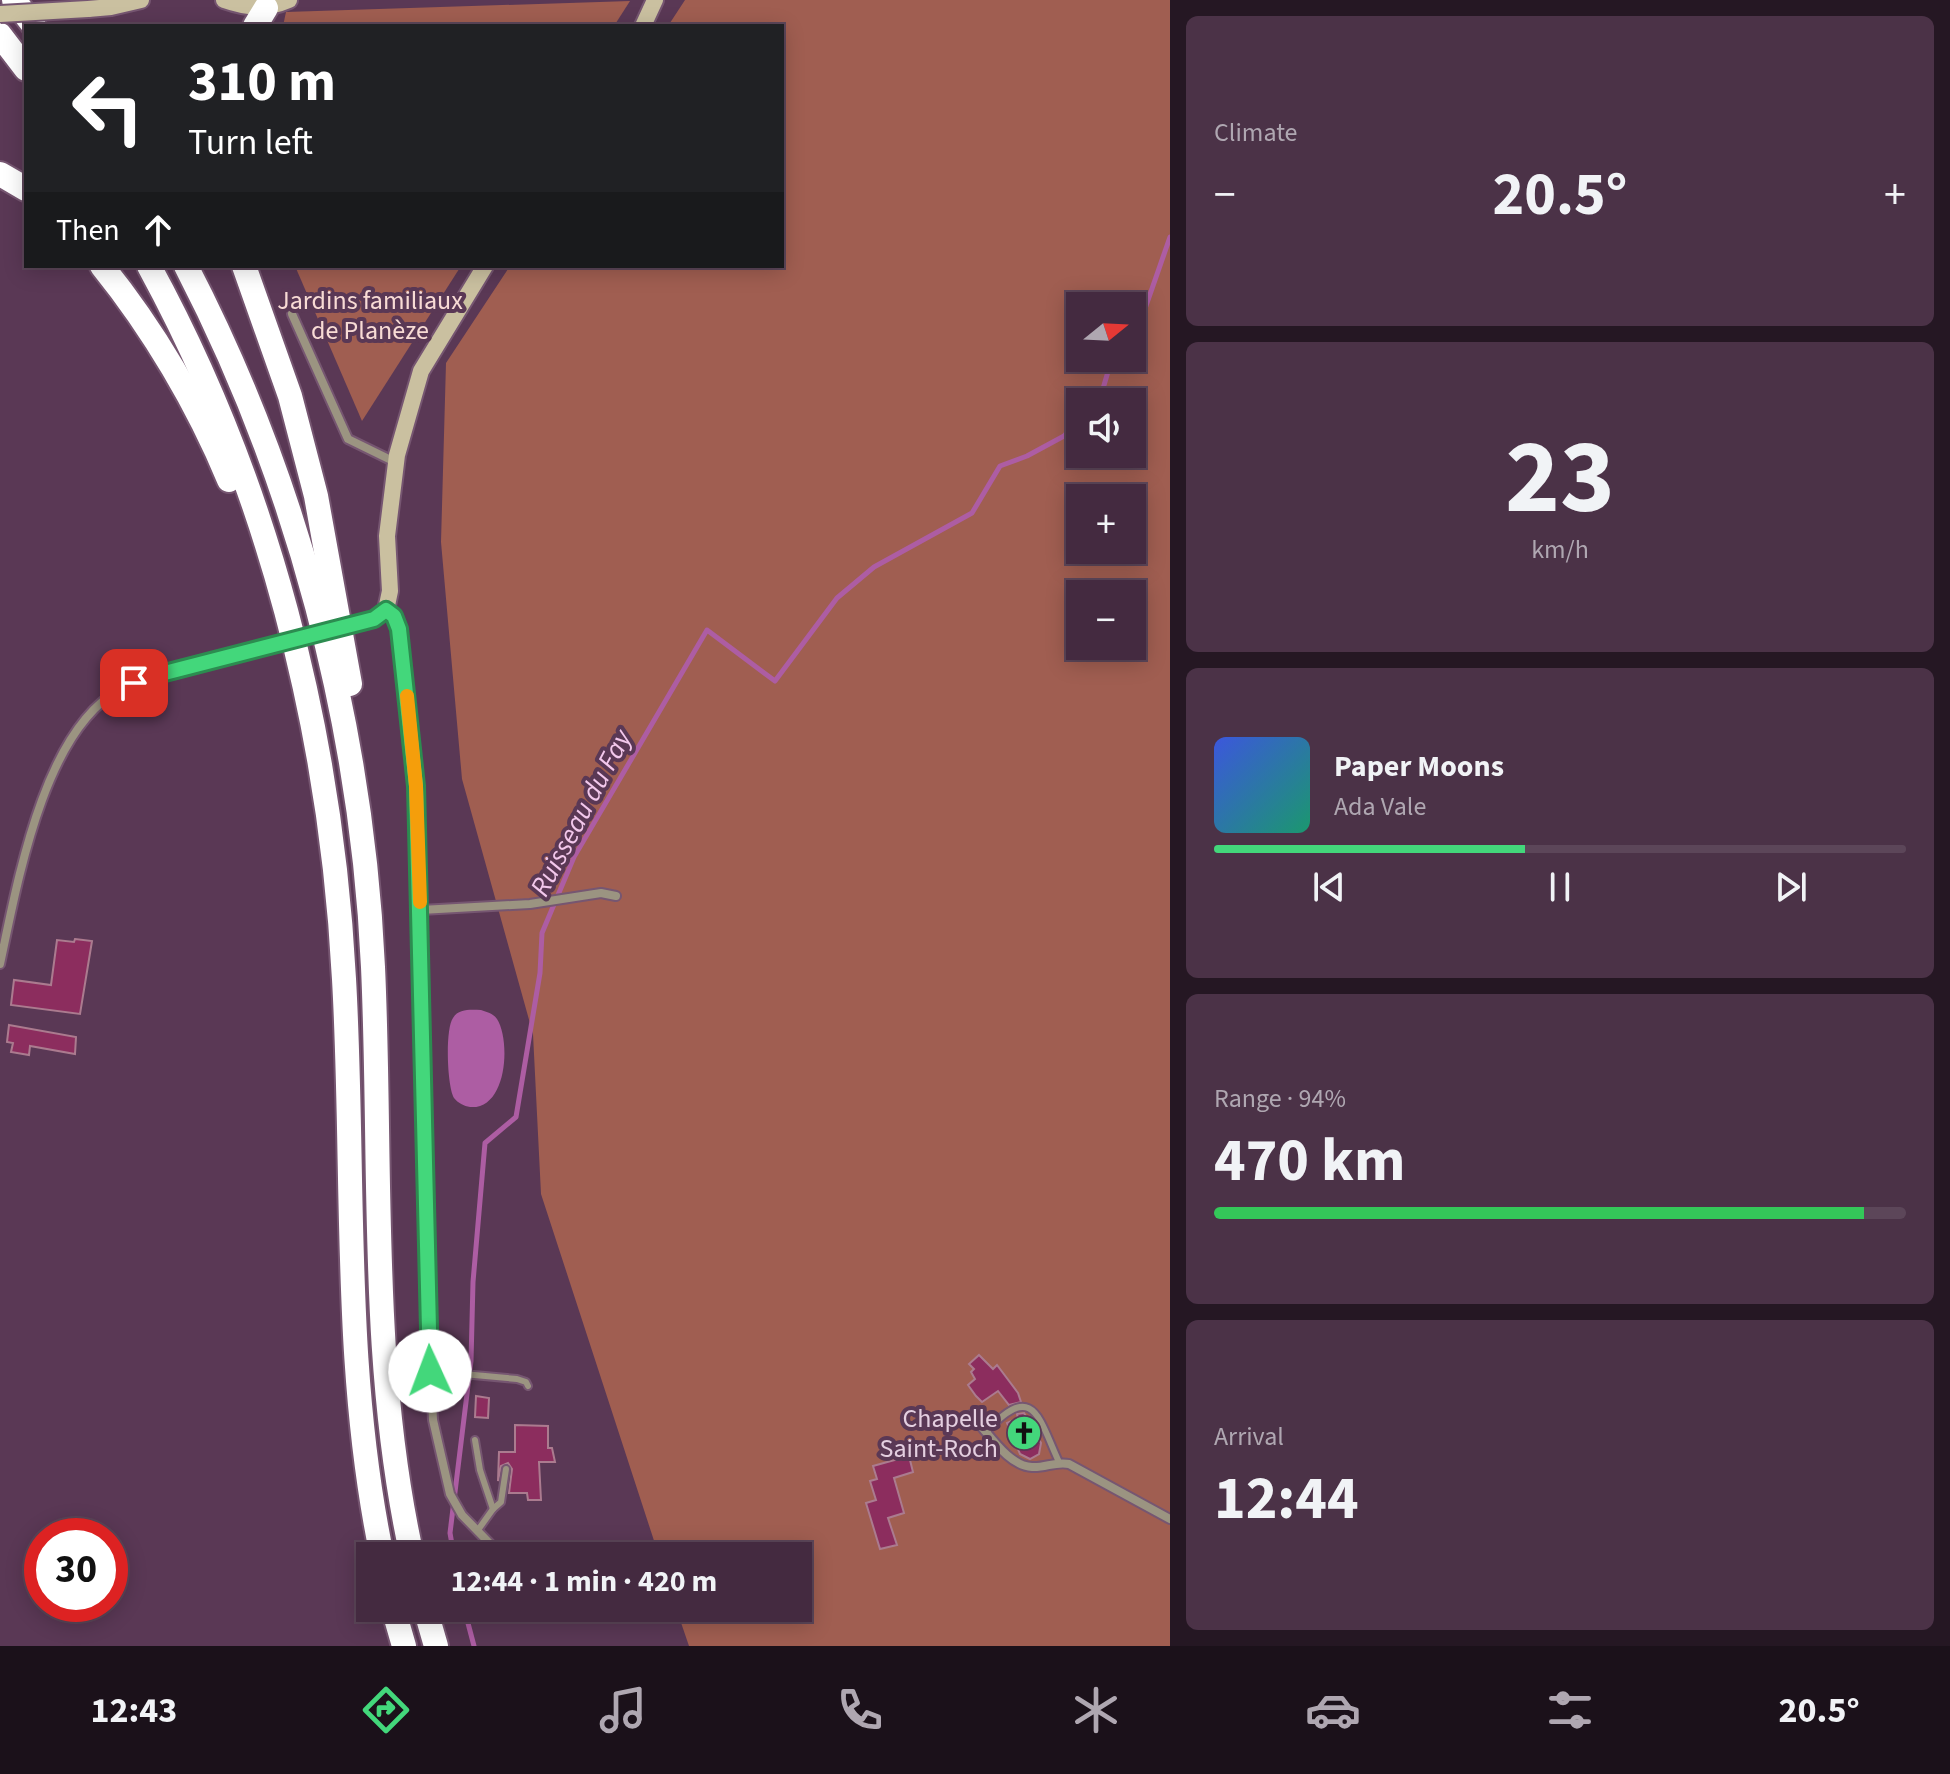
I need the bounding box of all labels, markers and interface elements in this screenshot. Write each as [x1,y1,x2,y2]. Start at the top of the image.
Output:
text: 310 m [188,43,336,122]
icon: left [56,56,160,160]
text: Climate [1214,114,1298,151]
text: Turn left [188,117,313,168]
text: 20.5° [1493,153,1627,238]
text: − [1214,164,1236,227]
text: + [1884,164,1906,227]
icon: ahead [136,208,180,252]
text: Then [56,209,120,252]
park label: Jardins familiaux de Planèze [277,282,463,349]
north arrow [1066,292,1146,372]
map controls [1066,292,1146,660]
button: sound [1066,388,1146,468]
text: 23 [1505,405,1615,553]
button: + [1066,484,1146,564]
text: km/h [1531,531,1589,568]
button: − [1066,580,1146,660]
pin [100,649,168,717]
icon: arrive [112,661,156,705]
water label: Ruisseau du Fay [520,721,642,903]
text: Paper Moons [1334,745,1504,788]
text: Ada Vale [1334,788,1426,825]
icon: previous [1307,865,1351,909]
icon: pause [1538,865,1582,909]
icon: next [1769,865,1813,909]
text: Range · 94% [1214,1080,1346,1117]
text: 470 km [1214,1119,1405,1204]
position arrow [388,1329,472,1413]
place label: Chapelle Saint-Roch [880,1400,998,1467]
church icon: Chapelle Saint-Roch [1005,1414,1043,1452]
text: Arrival [1214,1418,1284,1455]
text: 12:44 [1214,1457,1359,1542]
speed limit sign: 30 [24,1518,128,1622]
text: 12:44 · 1 min · 420 m [451,1560,717,1603]
icon: directions [358,1682,414,1738]
icon: music [595,1682,651,1738]
icon: phone [832,1682,888,1738]
icon: climate [1068,1682,1124,1738]
icon: car [1305,1682,1361,1738]
icon: filters [1542,1682,1598,1738]
text: 12:43 [90,1685,177,1736]
text: 20.5° [1779,1685,1860,1736]

